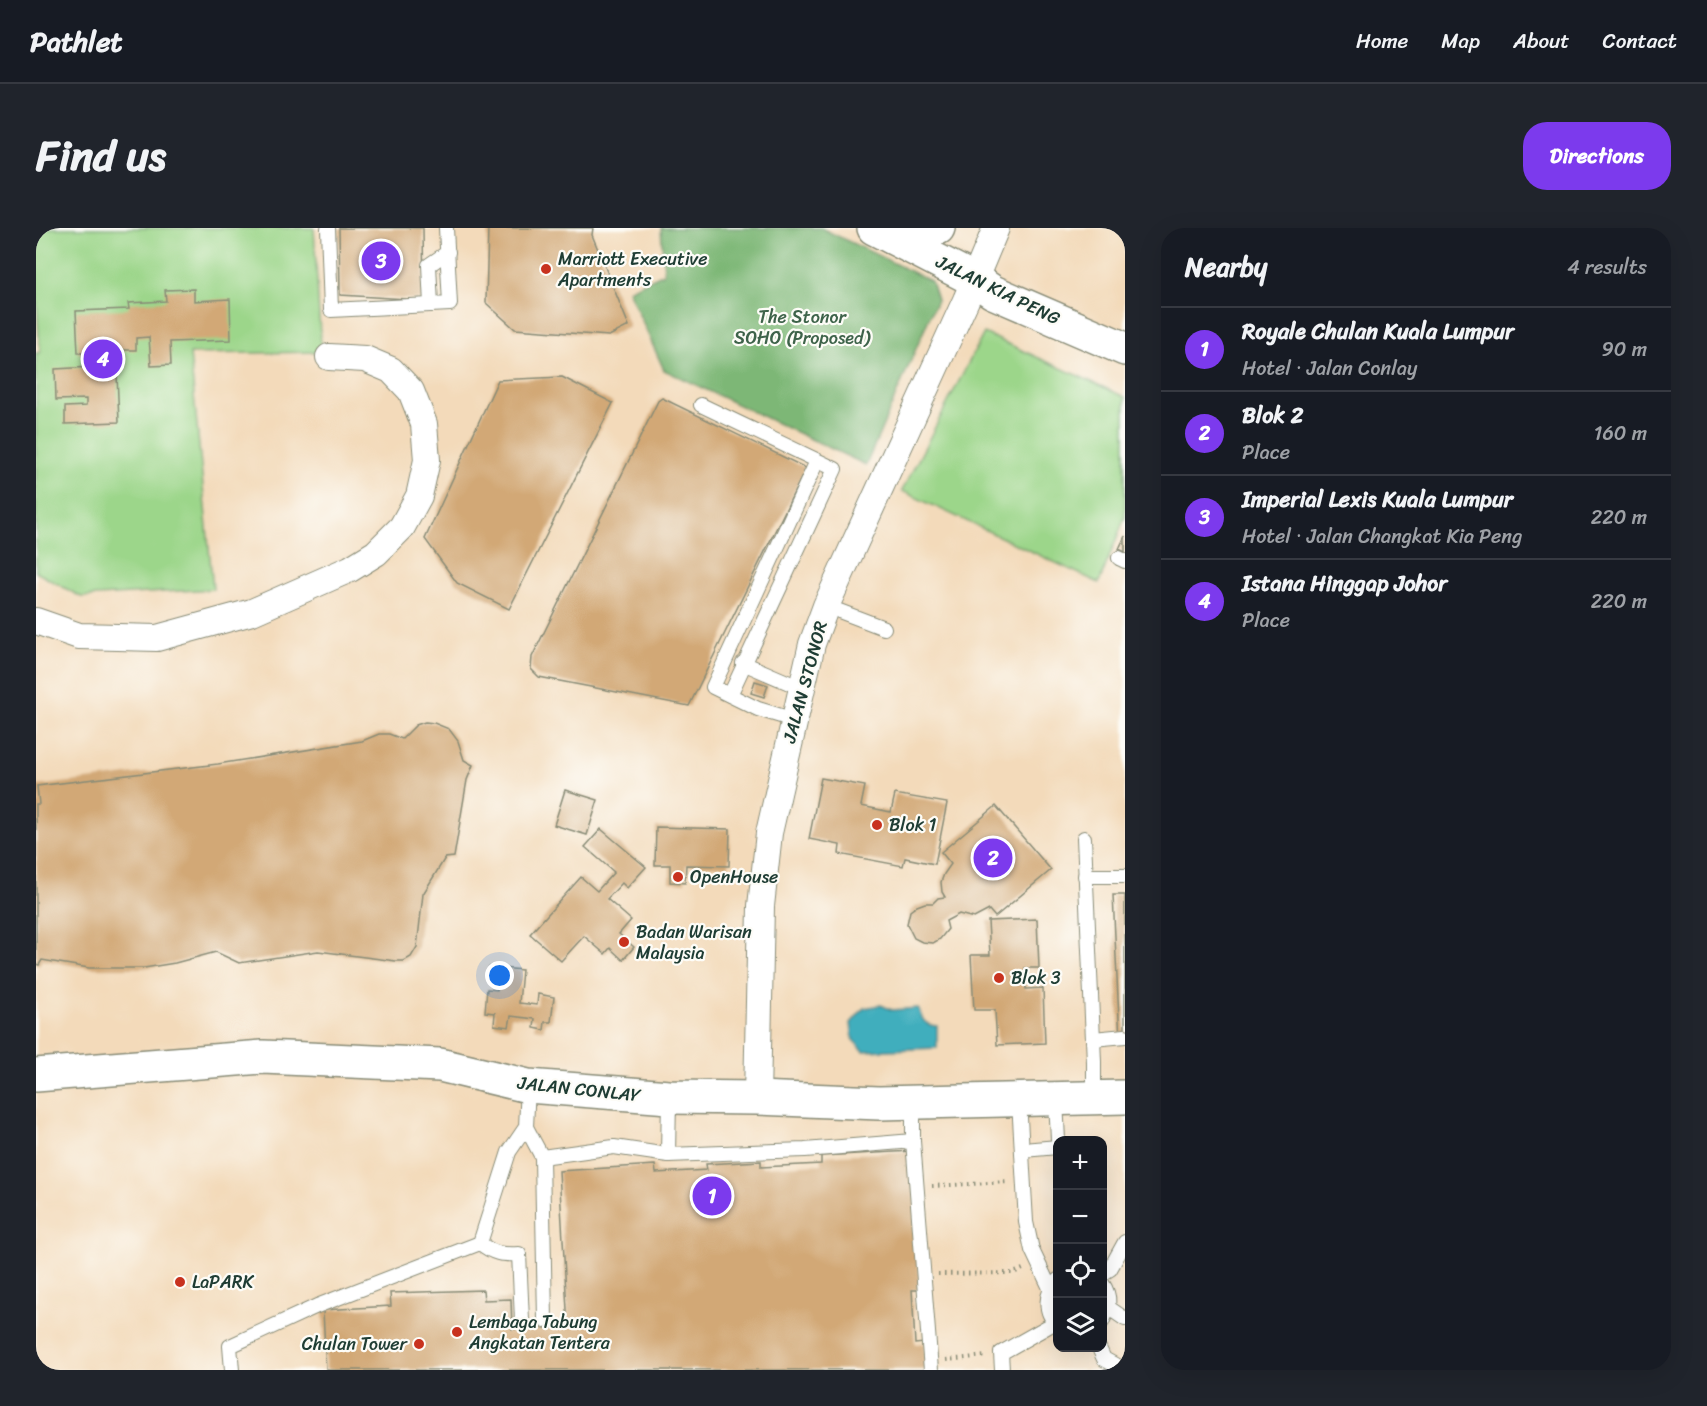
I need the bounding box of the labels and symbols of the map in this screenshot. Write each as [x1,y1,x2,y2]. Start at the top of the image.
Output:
pin: 3 [362,238,400,284]
place label: Marriott Executive Apartments [557,243,707,296]
street label: JALAN KIA PENG [929,246,1066,334]
marker: Marriott Executive Apartments [539,262,553,276]
park label: The Stonor SOHO (Proposed) [734,301,872,354]
pin: 4 [84,336,122,382]
street label: JALAN STONOR [773,617,837,748]
place label: Blok 1 [889,809,937,841]
marker: Blok 1 [870,818,884,832]
pin: 2 [974,836,1012,880]
place label: OpenHouse [690,861,778,893]
marker: OpenHouse [671,870,685,884]
place label: Badan Warisan Malaysia [636,916,752,969]
marker: Badan Warisan Malaysia [617,935,631,949]
your location [485,961,514,990]
place label: Blok 3 [1011,962,1061,994]
marker: Blok 3 [992,971,1006,985]
street label: JALAN CONLAY [515,1067,643,1111]
pin: 1 [692,1174,732,1218]
place label: LaPARK [192,1266,254,1298]
marker: LaPARK [173,1275,187,1289]
place label: Lembaga Tabung Angkatan Tentera [468,1306,611,1359]
marker: Lembaga Tabung Angkatan Tentera [450,1325,464,1339]
place label: Chulan Tower [302,1328,409,1360]
marker: Chulan Tower [412,1337,426,1351]

